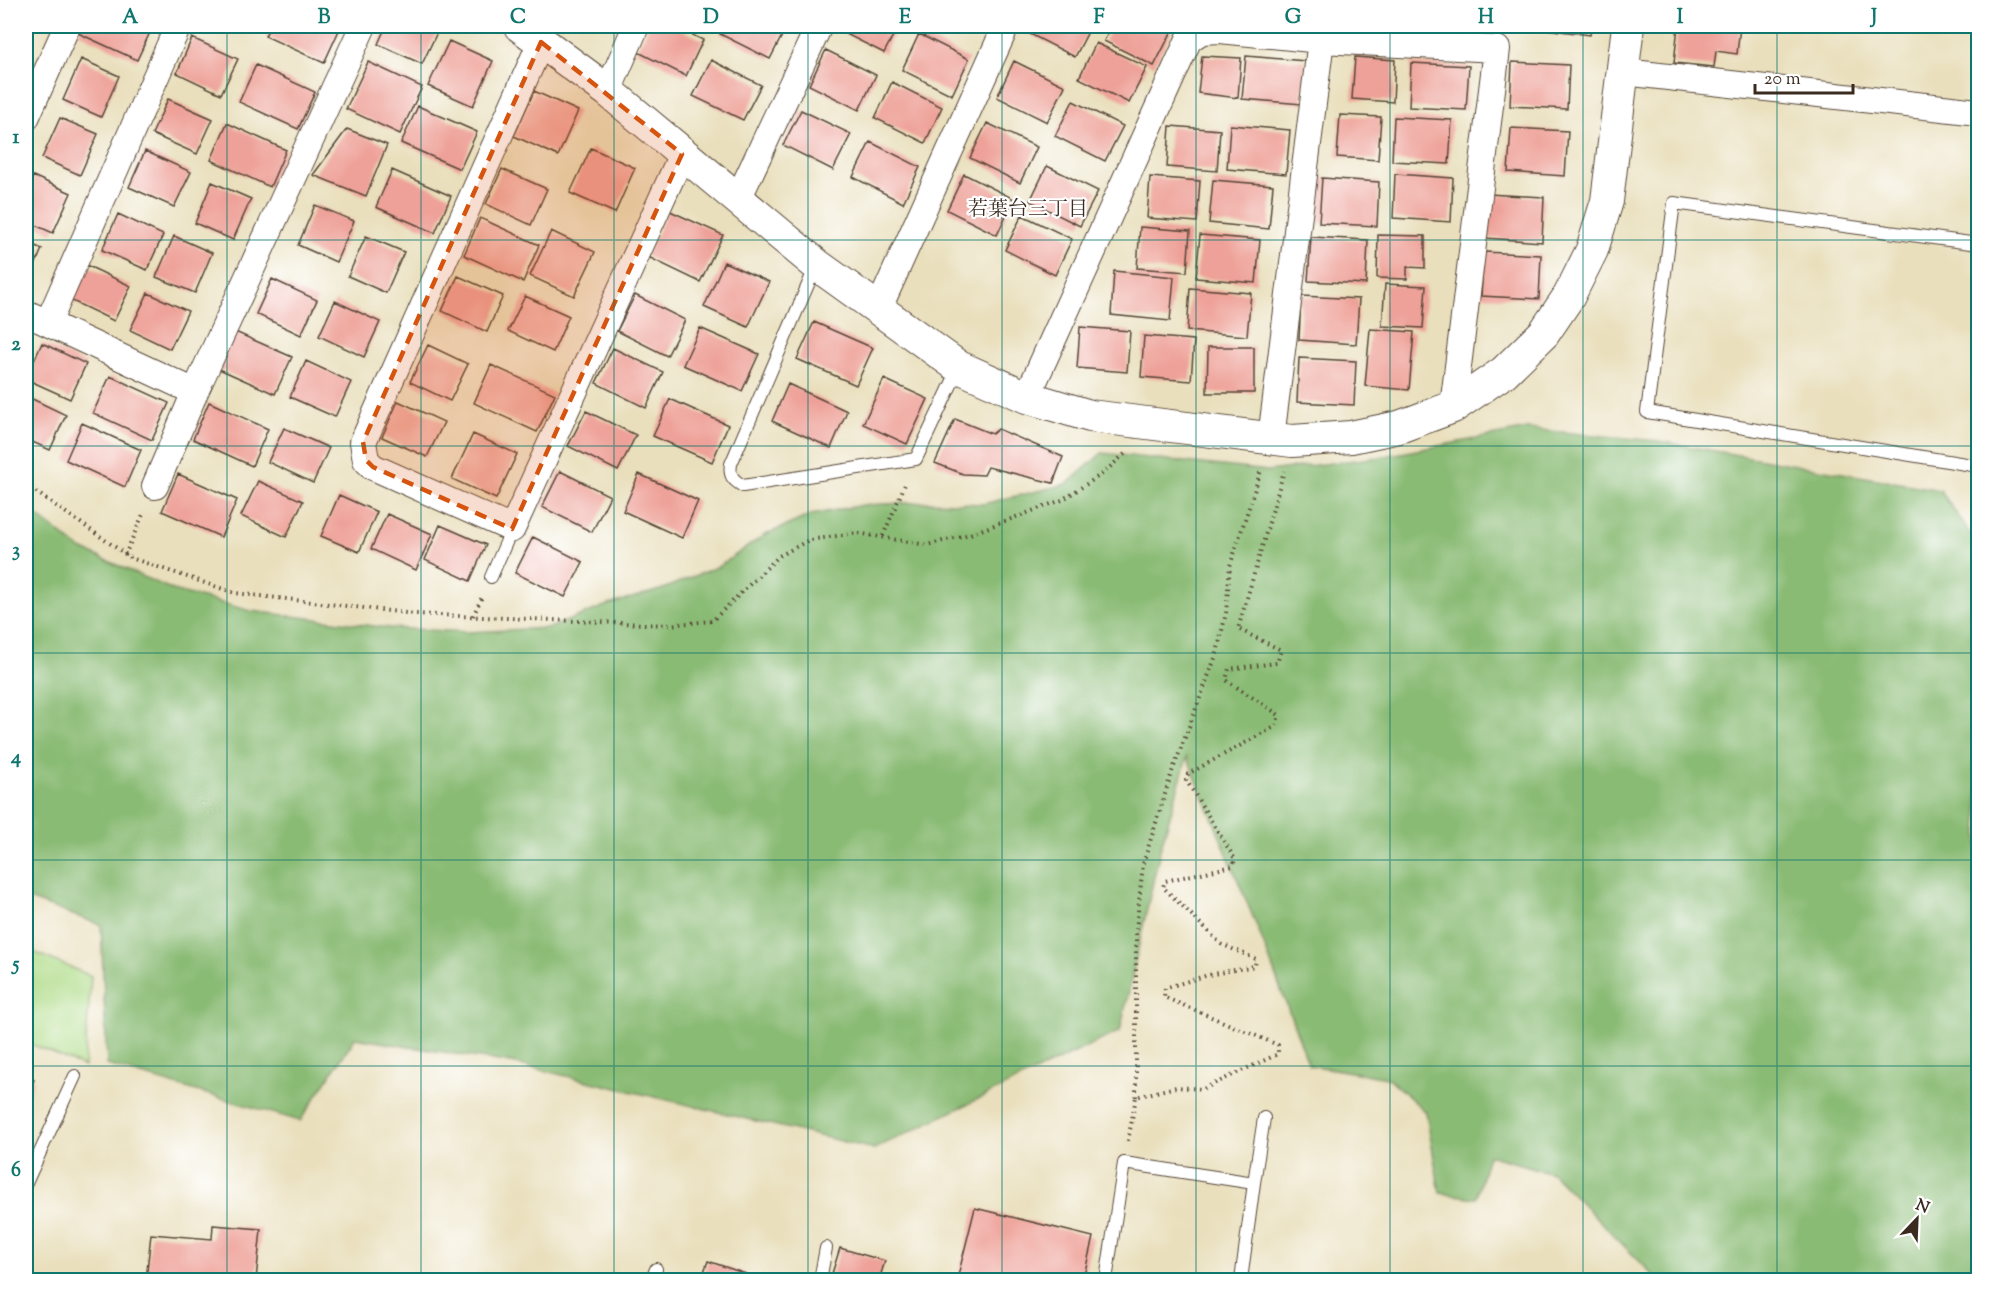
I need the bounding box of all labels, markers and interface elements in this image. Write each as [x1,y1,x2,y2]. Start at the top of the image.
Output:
text: A [122,4,139,33]
text: B [318,4,331,33]
text: C [510,4,526,33]
text: D [703,4,719,33]
text: E [899,4,912,33]
text: F [1093,4,1105,33]
text: G [1285,4,1302,33]
text: H [1478,4,1494,33]
text: I [1677,4,1684,33]
text: J [1869,4,1877,33]
scale bar [1755,57,1852,95]
text: 20 m [1764,67,1801,93]
text: 1 [13,124,20,153]
district label: 若葉台三丁目 [968,196,1088,225]
text: 2 [11,331,21,360]
text: 3 [12,537,20,566]
text: 4 [10,744,21,773]
text: 5 [11,951,20,980]
text: 6 [11,1157,21,1186]
north arrow [1887,1189,1947,1249]
text: N [1912,1194,1932,1221]

